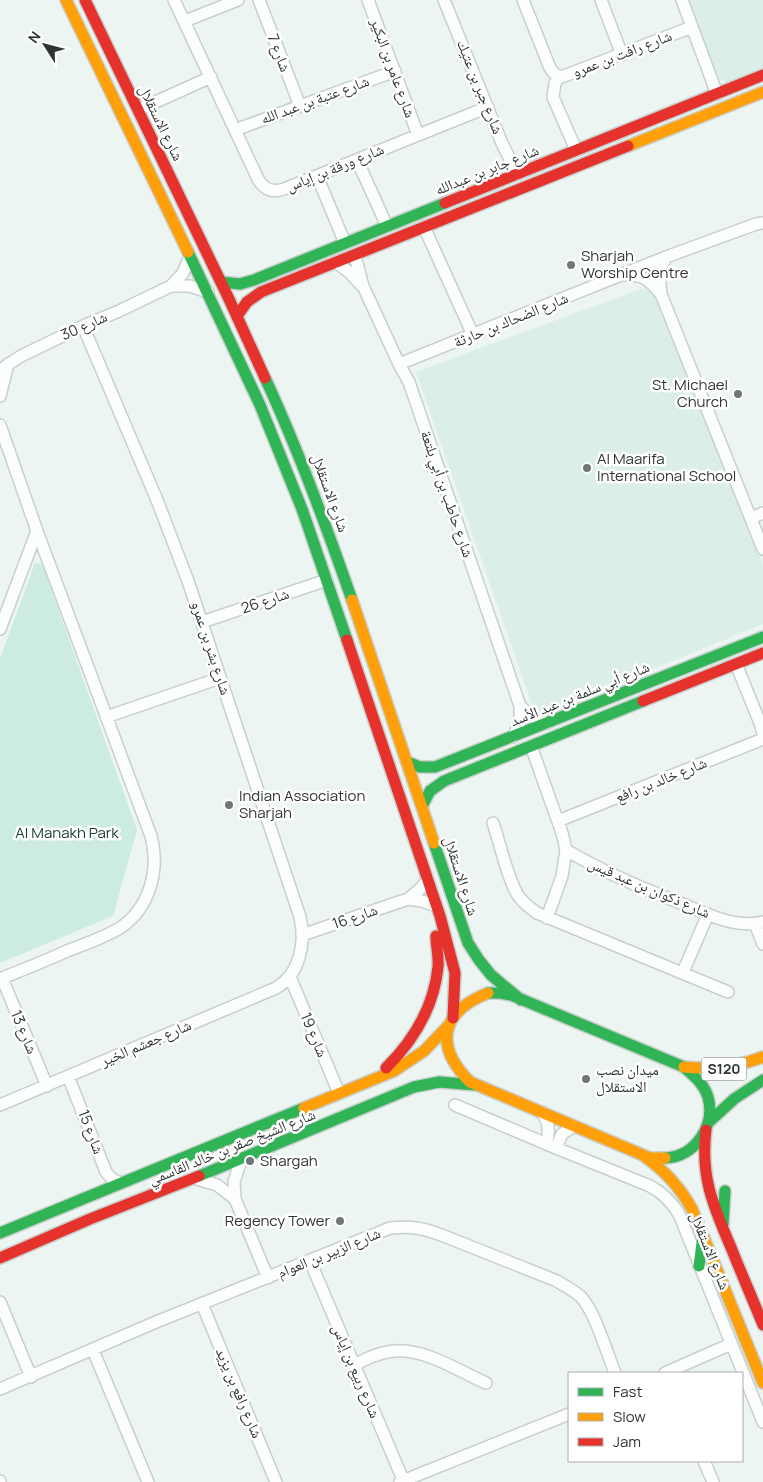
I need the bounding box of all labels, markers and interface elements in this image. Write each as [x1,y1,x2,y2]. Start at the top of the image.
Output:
street label: شارع عامر بن البكير [365,14,421,120]
north arrow [20,20,70,70]
street label: شارع رافت بن عمرو [569,25,675,82]
text: N [23,27,45,47]
street label: شارع 7 [263,31,296,75]
street label: شارع جبر بن عتيك [452,37,509,137]
street label: شارع عتبة بن عبد الله [258,70,372,129]
street label: شارع الاستقلال [134,81,189,164]
street label: شارع ورقة بن إياس [283,138,387,197]
street label: شارع جابر بن عبدالله [432,139,542,200]
place label: Sharjah Worship Centre [581,245,689,283]
marker: Sharjah Worship Centre [565,259,577,271]
street label: شارع الضحاك بن حارثة [450,287,571,352]
street label: شارع 30 [57,306,111,345]
place label: St. Michael Church [652,374,728,412]
marker: St. Michael Church [732,388,744,400]
street label: شارع حاطب بن أبي بلتعة [414,427,479,561]
place label: Al Maarifa International School [597,448,736,486]
street label: شارع الاستقلال [307,451,354,535]
marker: Al Maarifa International School [581,462,593,474]
street label: شارع 26 [238,583,292,618]
street label: شارع بشر بن عمرو [186,598,237,698]
street label: شارع أبي سلمة بن عبد الأسد [507,656,653,733]
street label: شارع خالد بن رافع [612,752,710,807]
place label: Indian Association Sharjah [239,785,365,823]
marker: Indian Association Sharjah [223,799,235,811]
park label: Al Manakh Park [15,822,119,843]
street label: شارع الاستقلال [439,834,484,918]
street label: شارع ذكوان بن عبد قيس [585,852,714,923]
street label: شارع 16 [329,899,380,934]
street label: شارع 13 [6,1007,43,1057]
street label: شارع 19 [296,1009,333,1061]
street label: شارع جعشم الخير [96,1014,194,1071]
road number: S120 [702,1058,746,1080]
place label: ميدان نصب الاستقلال [596,1059,659,1097]
marker: ميدان نصب الاستقلال [580,1073,592,1085]
street label: شارع الشيخ صقر بن خالد القاسمي [145,1103,319,1191]
street label: شارع 15 [73,1107,110,1157]
place label: Shargah [260,1150,318,1171]
marker: Shargah [244,1155,256,1167]
street label: شارع الاستقلال [685,1209,736,1293]
place label: Regency Tower [225,1210,331,1231]
marker: Regency Tower [334,1215,346,1227]
street label: شارع الزبير بن العوام [274,1222,384,1283]
street label: شارع ربيع بن إياس [327,1320,386,1421]
street label: شارع رافع بن يزيد [211,1344,268,1442]
legend [568,1372,743,1462]
text: Fast [613,1381,642,1402]
text: Slow [613,1406,646,1427]
text: Jam [613,1431,641,1452]

